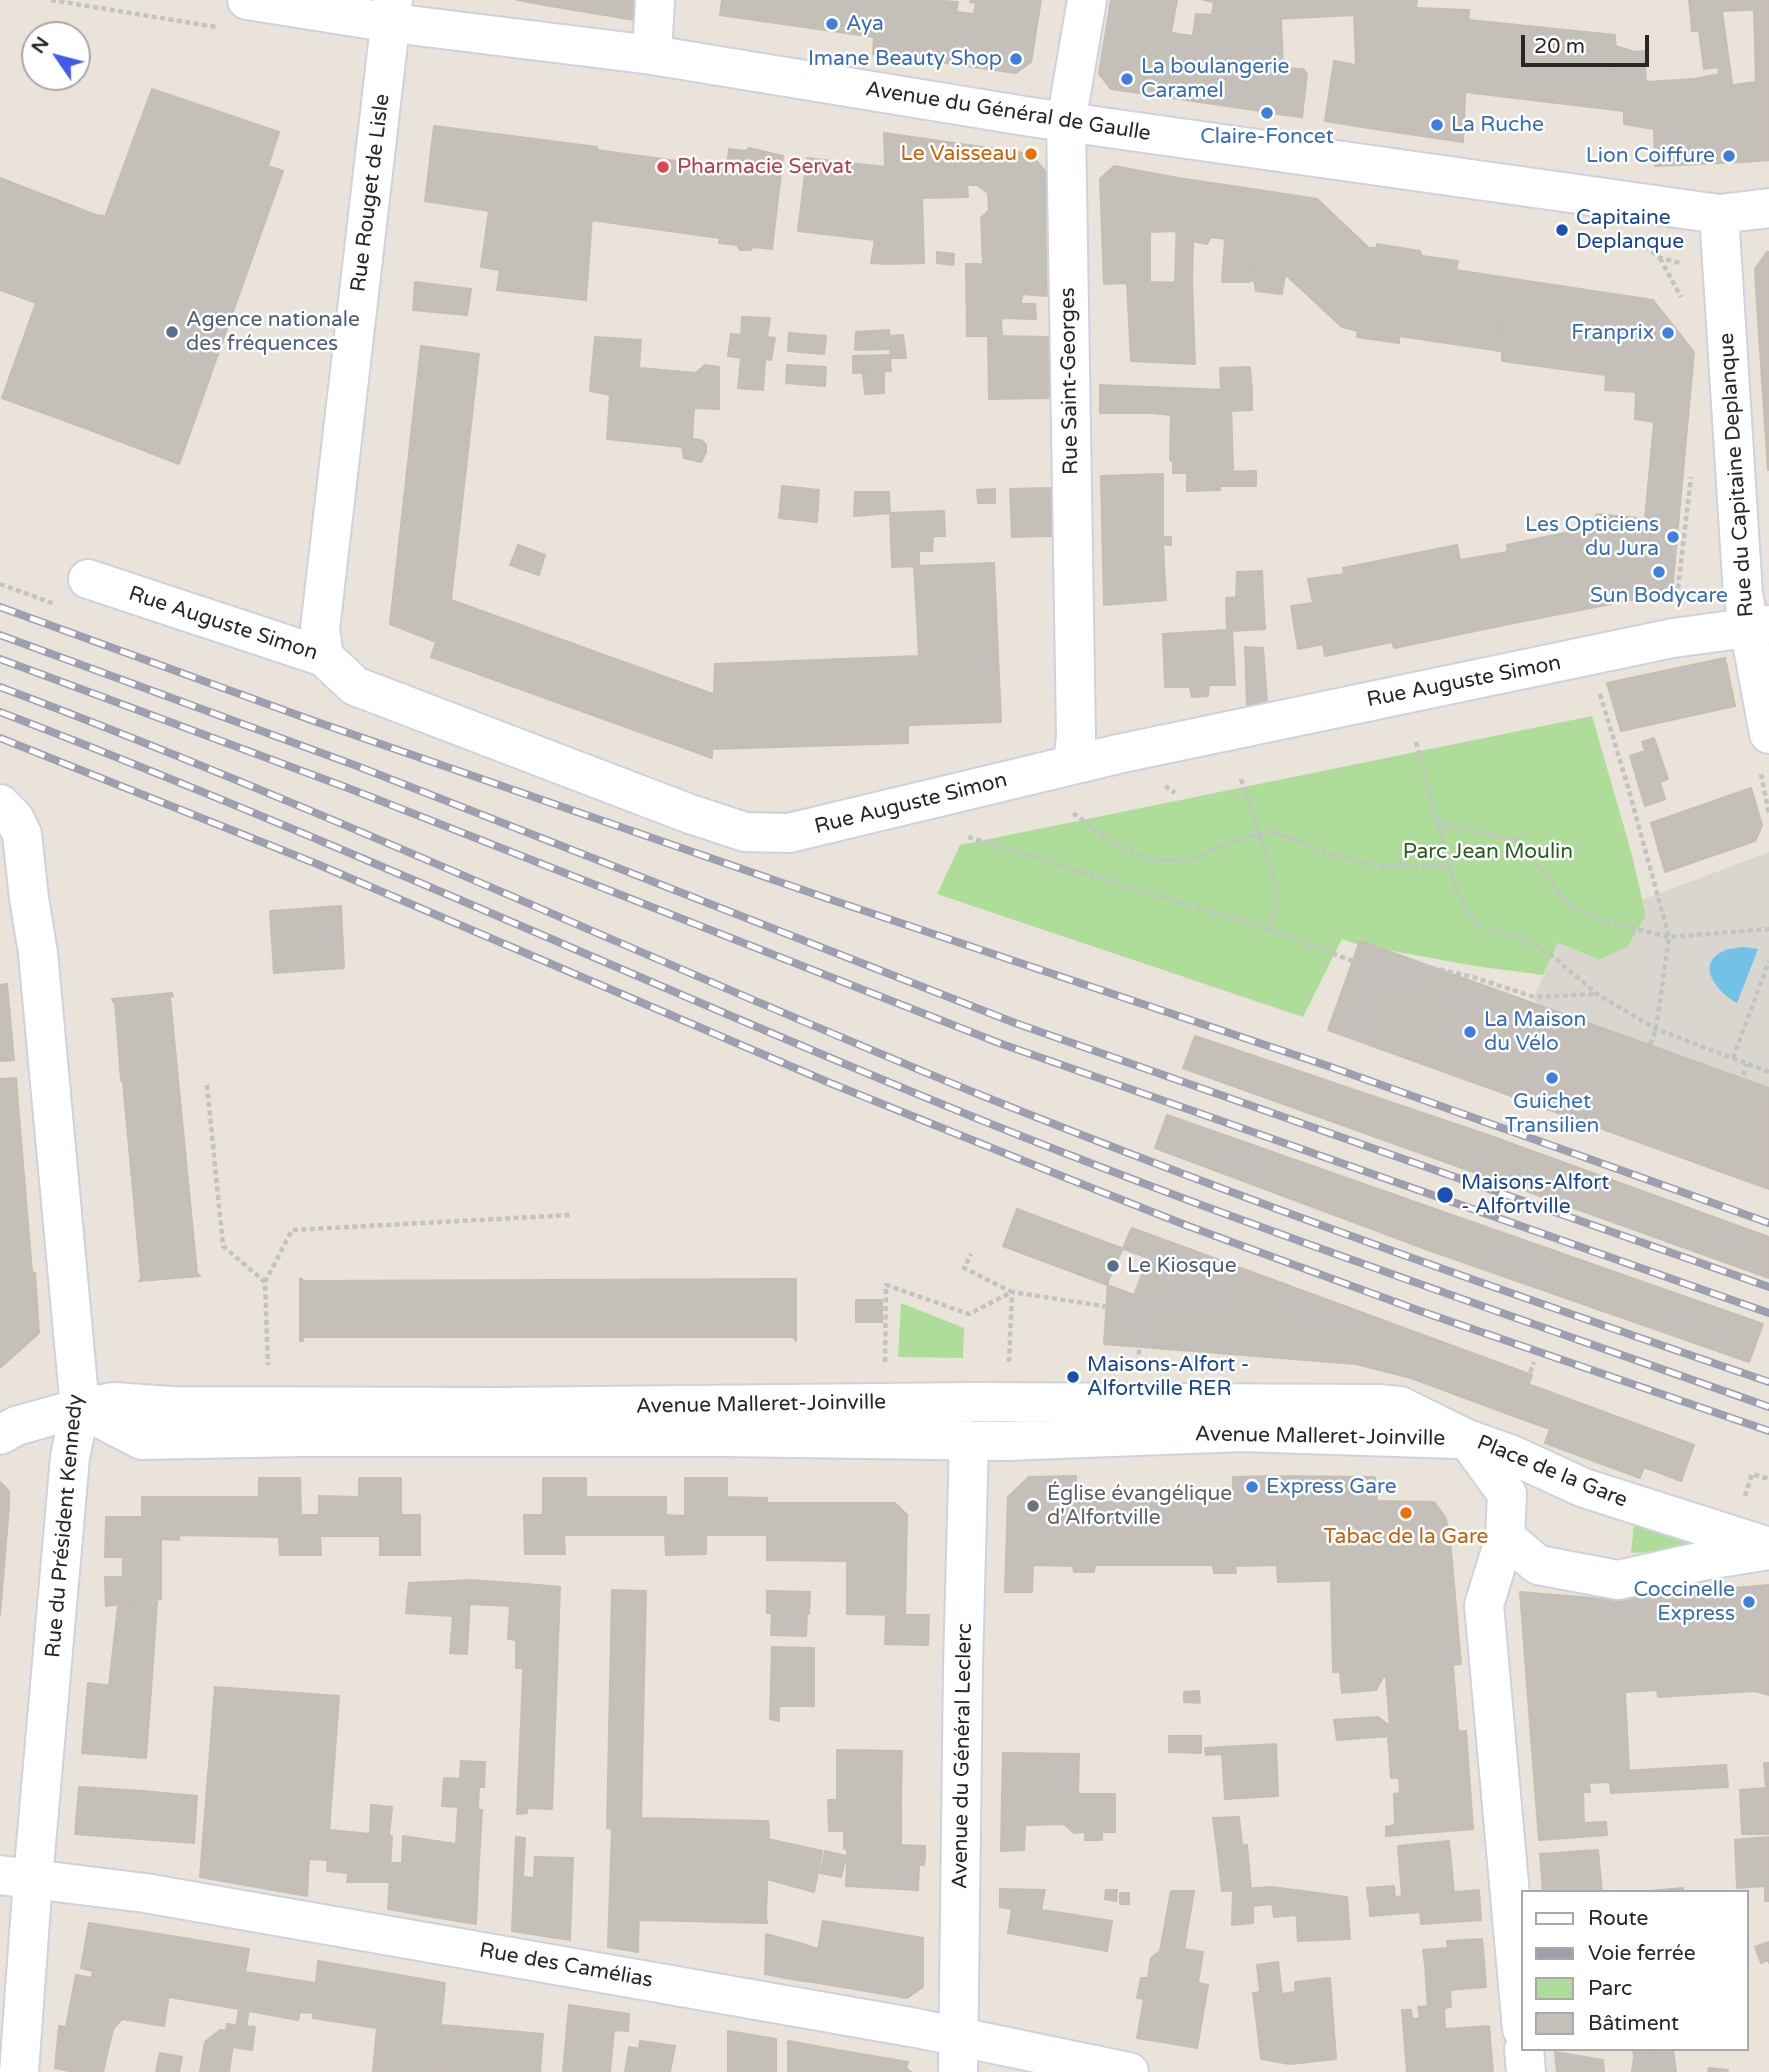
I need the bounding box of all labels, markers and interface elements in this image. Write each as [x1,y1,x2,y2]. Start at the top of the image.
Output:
place label: Aya [846,11,884,37]
marker: Aya [824,16,840,32]
north arrow [21,21,91,91]
scale bar [1524,21,1652,65]
text: N [27,33,54,58]
text: 20 m [1534,34,1585,59]
place label: Imane Beauty Shop [808,46,1002,72]
marker: Imane Beauty Shop [1008,51,1024,67]
place label: La boulangerie Caramel [1141,54,1289,104]
marker: La boulangerie Caramel [1119,71,1135,87]
street label: Avenue du Général de Gaulle [864,77,1152,147]
street label: Rue Rouget de Lisle [346,93,396,293]
marker: Claire-Foncet [1259,105,1275,121]
place label: La Ruche [1451,112,1544,138]
marker: La Ruche [1429,117,1445,133]
place label: Claire-Foncet [1200,124,1334,150]
place label: Le Vaisseau [901,141,1017,167]
place label: Lion Coiffure [1586,143,1715,169]
marker: Le Vaisseau [1023,146,1039,162]
marker: Lion Coiffure [1721,148,1737,164]
place label: Pharmacie Servat [677,154,852,180]
marker: Pharmacie Servat [655,159,671,175]
place label: Capitaine Deplanque [1576,205,1684,255]
marker: Capitaine Deplanque [1554,222,1570,238]
street label: Rue Saint-Georges [1056,287,1084,475]
place label: Agence nationale des fréquences [186,307,360,357]
place label: Franprix [1571,320,1654,346]
marker: Agence nationale des fréquences [164,324,180,340]
marker: Franprix [1660,325,1676,341]
street label: Rue du Capitaine Deplanque [1714,332,1760,618]
place label: Les Opticiens du Jura [1525,512,1659,562]
marker: Les Opticiens du Jura [1665,529,1681,545]
marker: Sun Bodycare [1651,564,1667,580]
street label: Rue Auguste Simon [125,582,321,666]
place label: Sun Bodycare [1590,583,1728,609]
street label: Rue Auguste Simon [1365,651,1563,713]
street label: Rue Auguste Simon [812,768,1010,840]
park label: Parc Jean Moulin [1403,839,1573,865]
place label: La Maison du Vélo [1484,1007,1586,1057]
marker: La Maison du Vélo [1462,1024,1478,1040]
marker: Guichet Transilien [1544,1070,1560,1086]
place label: Guichet Transilien [1505,1089,1599,1139]
place label: Maisons-Alfort - Alfortville [1461,1170,1609,1220]
marker: Maisons-Alfort - Alfortville [1435,1185,1455,1205]
place label: Le Kiosque [1127,1253,1237,1279]
marker: Le Kiosque [1105,1258,1121,1274]
place label: Maisons-Alfort - Alfortville RER [1087,1352,1249,1402]
marker: Maisons-Alfort - Alfortville RER [1065,1369,1081,1385]
street label: Avenue Malleret-Joinville [636,1390,886,1420]
street label: Rue du Président Kennedy [41,1393,89,1659]
street label: Avenue Malleret-Joinville [1195,1422,1445,1452]
street label: Place de la Gare [1473,1430,1631,1514]
place label: Express Gare [1266,1474,1397,1500]
marker: Express Gare [1244,1479,1260,1495]
place label: Église évangélique d'Alfortville [1047,1481,1232,1531]
marker: Église évangélique d'Alfortville [1025,1498,1041,1514]
marker: Tabac de la Gare [1398,1505,1414,1521]
place label: Tabac de la Gare [1323,1524,1489,1550]
place label: Coccinelle Express [1633,1577,1735,1627]
marker: Coccinelle Express [1741,1594,1757,1610]
street label: Avenue du Général Leclerc [948,1623,978,1889]
legend [1520,1890,1748,2051]
text: Route [1588,1906,1648,1931]
street label: Rue des Camélias [477,1938,655,1994]
text: Voie ferrée [1588,1941,1696,1966]
text: Parc [1588,1976,1632,2001]
text: Bâtiment [1588,2011,1679,2036]

